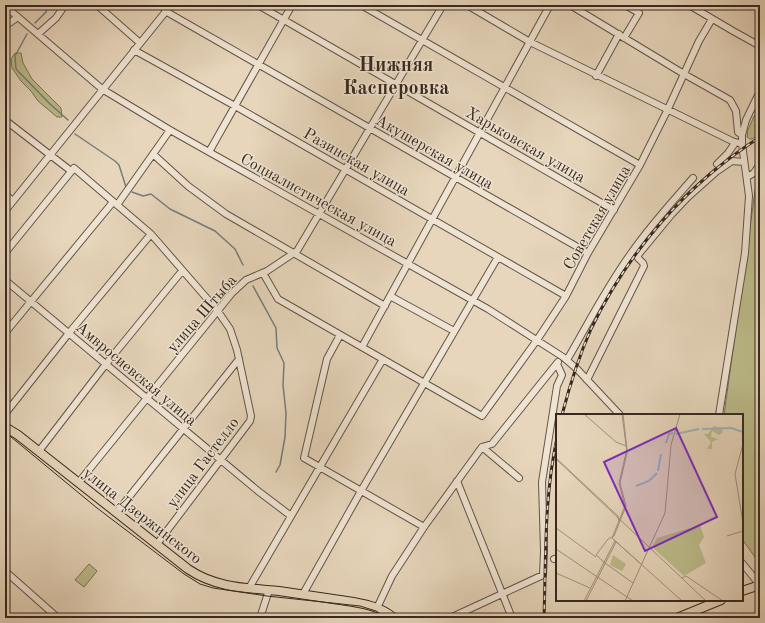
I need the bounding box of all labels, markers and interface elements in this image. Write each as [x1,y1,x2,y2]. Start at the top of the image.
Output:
district label: Нижняя Касперовка [343,56,449,99]
street label: Харьковская улица [462,105,588,186]
street label: Акушерская улица [372,112,496,193]
street label: Разинская улица [300,126,412,200]
street label: Социалистическая улица [237,151,399,250]
street label: Советская улица [561,163,634,273]
street label: улица Штыба [165,272,240,356]
street label: Амвросиевская улица [72,319,199,430]
inset map [556,414,743,601]
street label: улица Гастелло [164,415,243,511]
street label: улица Дзержинского [79,465,204,568]

